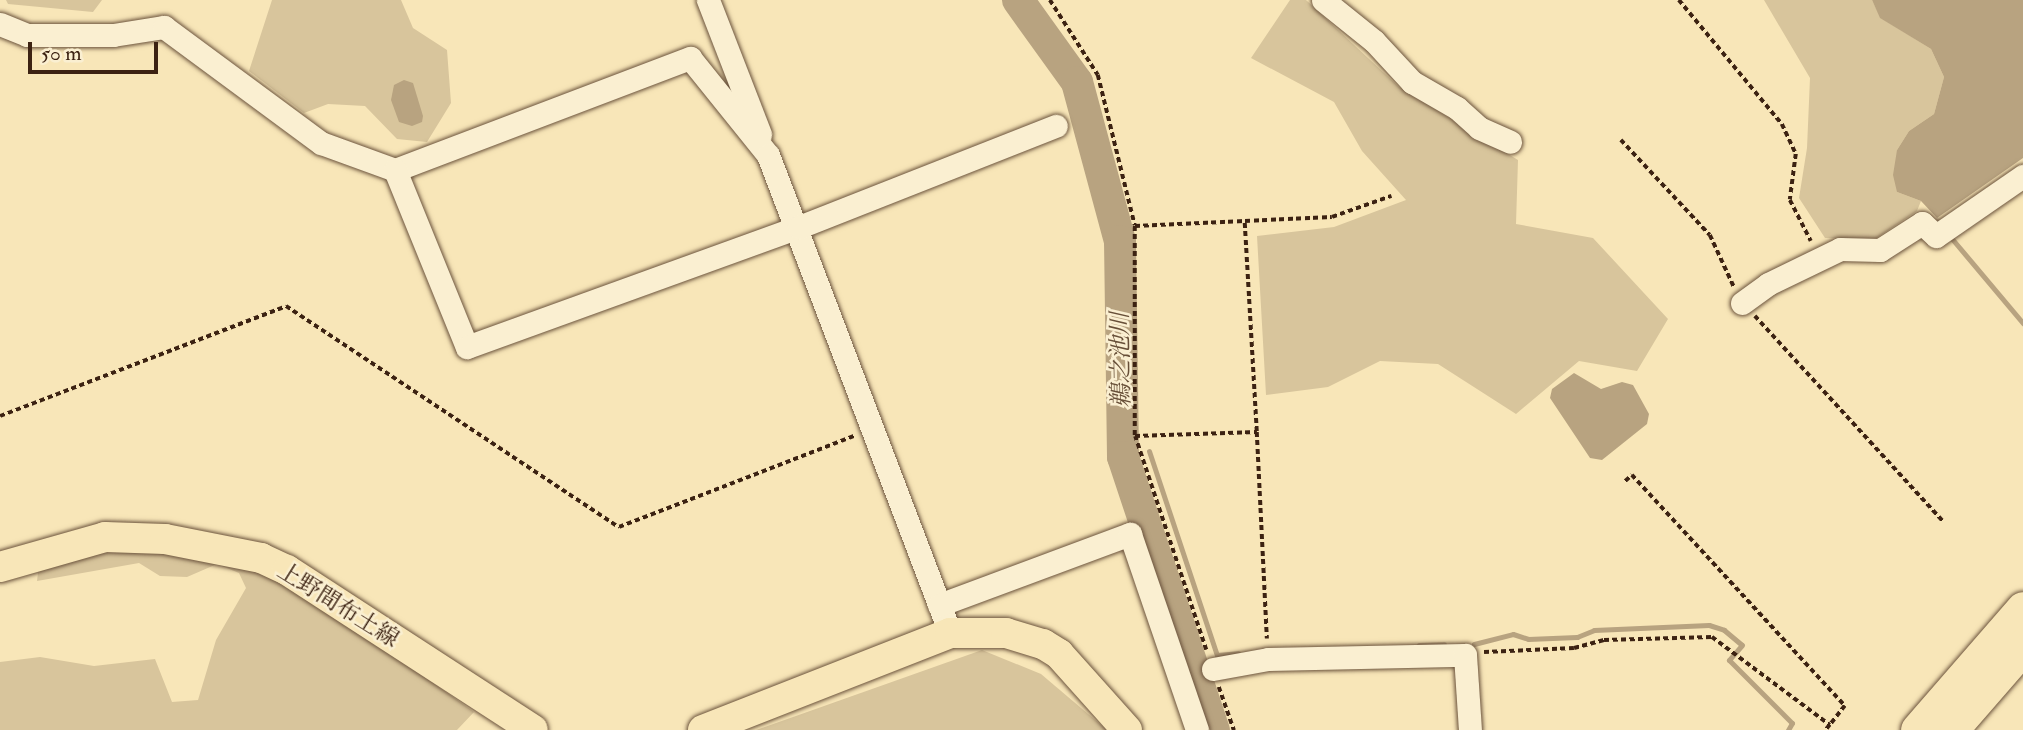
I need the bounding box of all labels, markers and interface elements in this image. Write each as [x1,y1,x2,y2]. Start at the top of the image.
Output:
scale bar [32,28,161,72]
text: 50 m [41,40,82,67]
water label: 鵜之池川 [1106,312,1136,408]
street label: 上野間布土線 [272,557,404,653]

